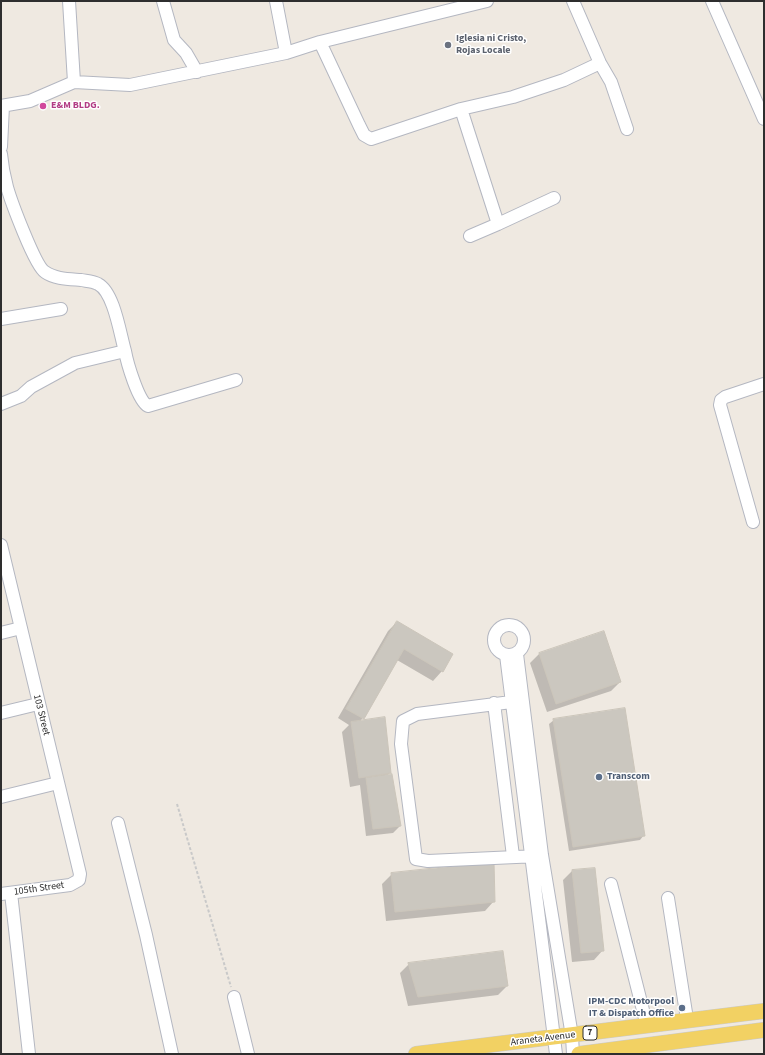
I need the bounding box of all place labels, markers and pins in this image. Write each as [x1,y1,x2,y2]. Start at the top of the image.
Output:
place label: Iglesia ni Cristo, Rojas Locale [456,33,526,56]
marker: Iglesia ni Cristo, Rojas Locale [443,40,453,50]
place label: E&M BLDG. [51,100,100,112]
marker: E&M BLDG. [38,101,48,111]
place label: Transcom [607,771,650,783]
marker: Transcom [594,772,604,782]
place label: IPM-CDC Motorpool IT & Dispatch Office [588,996,674,1020]
marker: IPM-CDC Motorpool IT & Dispatch Office [677,1003,687,1013]

